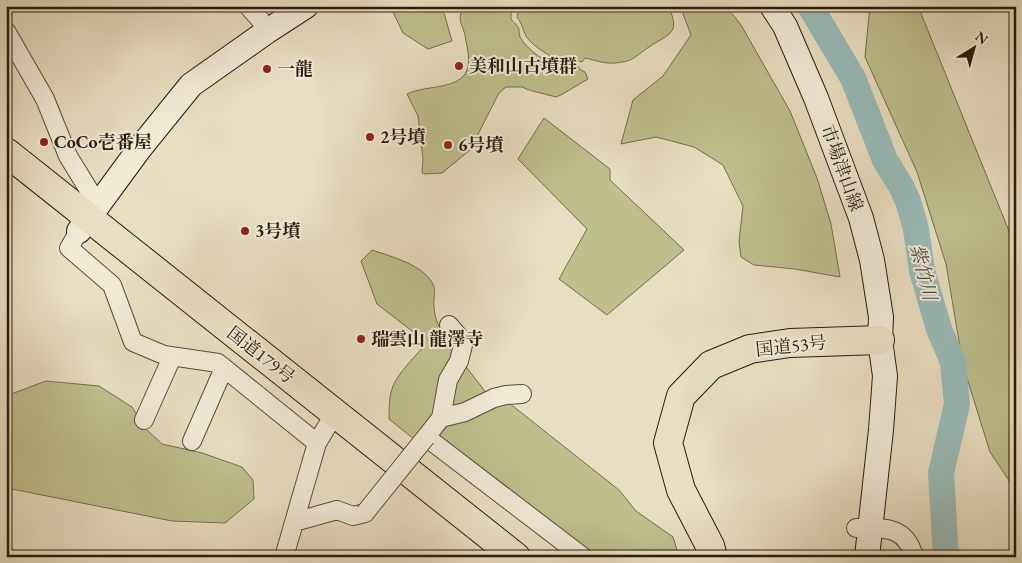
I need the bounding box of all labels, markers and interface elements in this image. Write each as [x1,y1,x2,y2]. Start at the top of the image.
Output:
north arrow [950,22,1000,72]
text: N [972,27,992,49]
place label: 美和山古墳群 [469,54,577,77]
place label: 一龍 [277,57,313,80]
marker: 美和山古墳群 [453,60,465,72]
marker: 一龍 [261,63,273,75]
street label: 市場津山線 [816,122,869,214]
place label: 2号墳 [380,125,426,148]
place label: CoCo壱番屋 [54,130,152,153]
marker: 2号墳 [364,131,376,143]
place label: 6号墳 [458,133,504,156]
marker: CoCo壱番屋 [38,136,50,148]
marker: 6号墳 [442,139,454,151]
place label: 3号墳 [255,219,301,242]
marker: 3号墳 [239,225,251,237]
water label: 紫竹川 [904,241,943,305]
street label: 国道179号 [223,321,300,388]
place label: 瑞雲山 龍澤寺 [371,327,483,350]
street label: 国道53号 [754,330,828,361]
marker: 瑞雲山 龍澤寺 [355,333,367,345]

